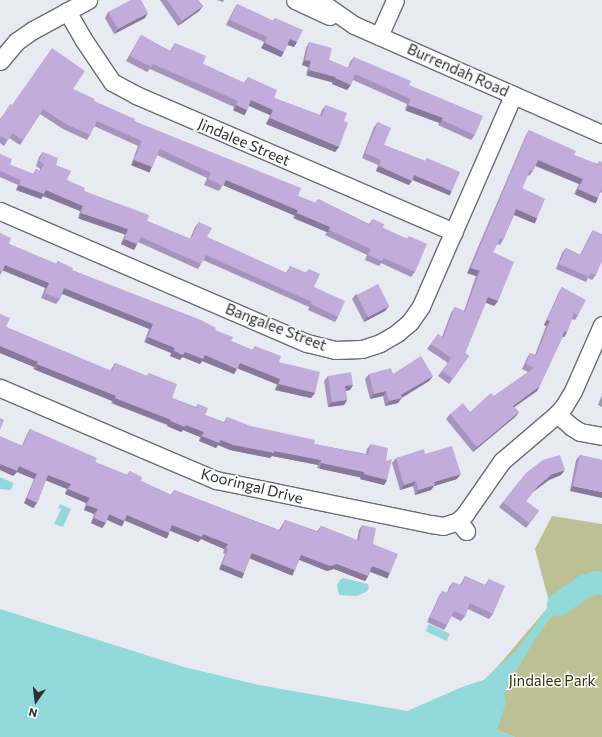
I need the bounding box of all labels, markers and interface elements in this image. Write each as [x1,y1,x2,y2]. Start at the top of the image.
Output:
street label: Burrendah Road [404,40,512,100]
street label: Jindalee Street [195,115,293,169]
street label: Bangalee Street [223,299,329,355]
street label: Kooringal Drive [199,465,305,507]
park label: Jindalee Park [508,672,596,690]
north arrow [16,681,56,721]
text: N [27,706,39,720]

